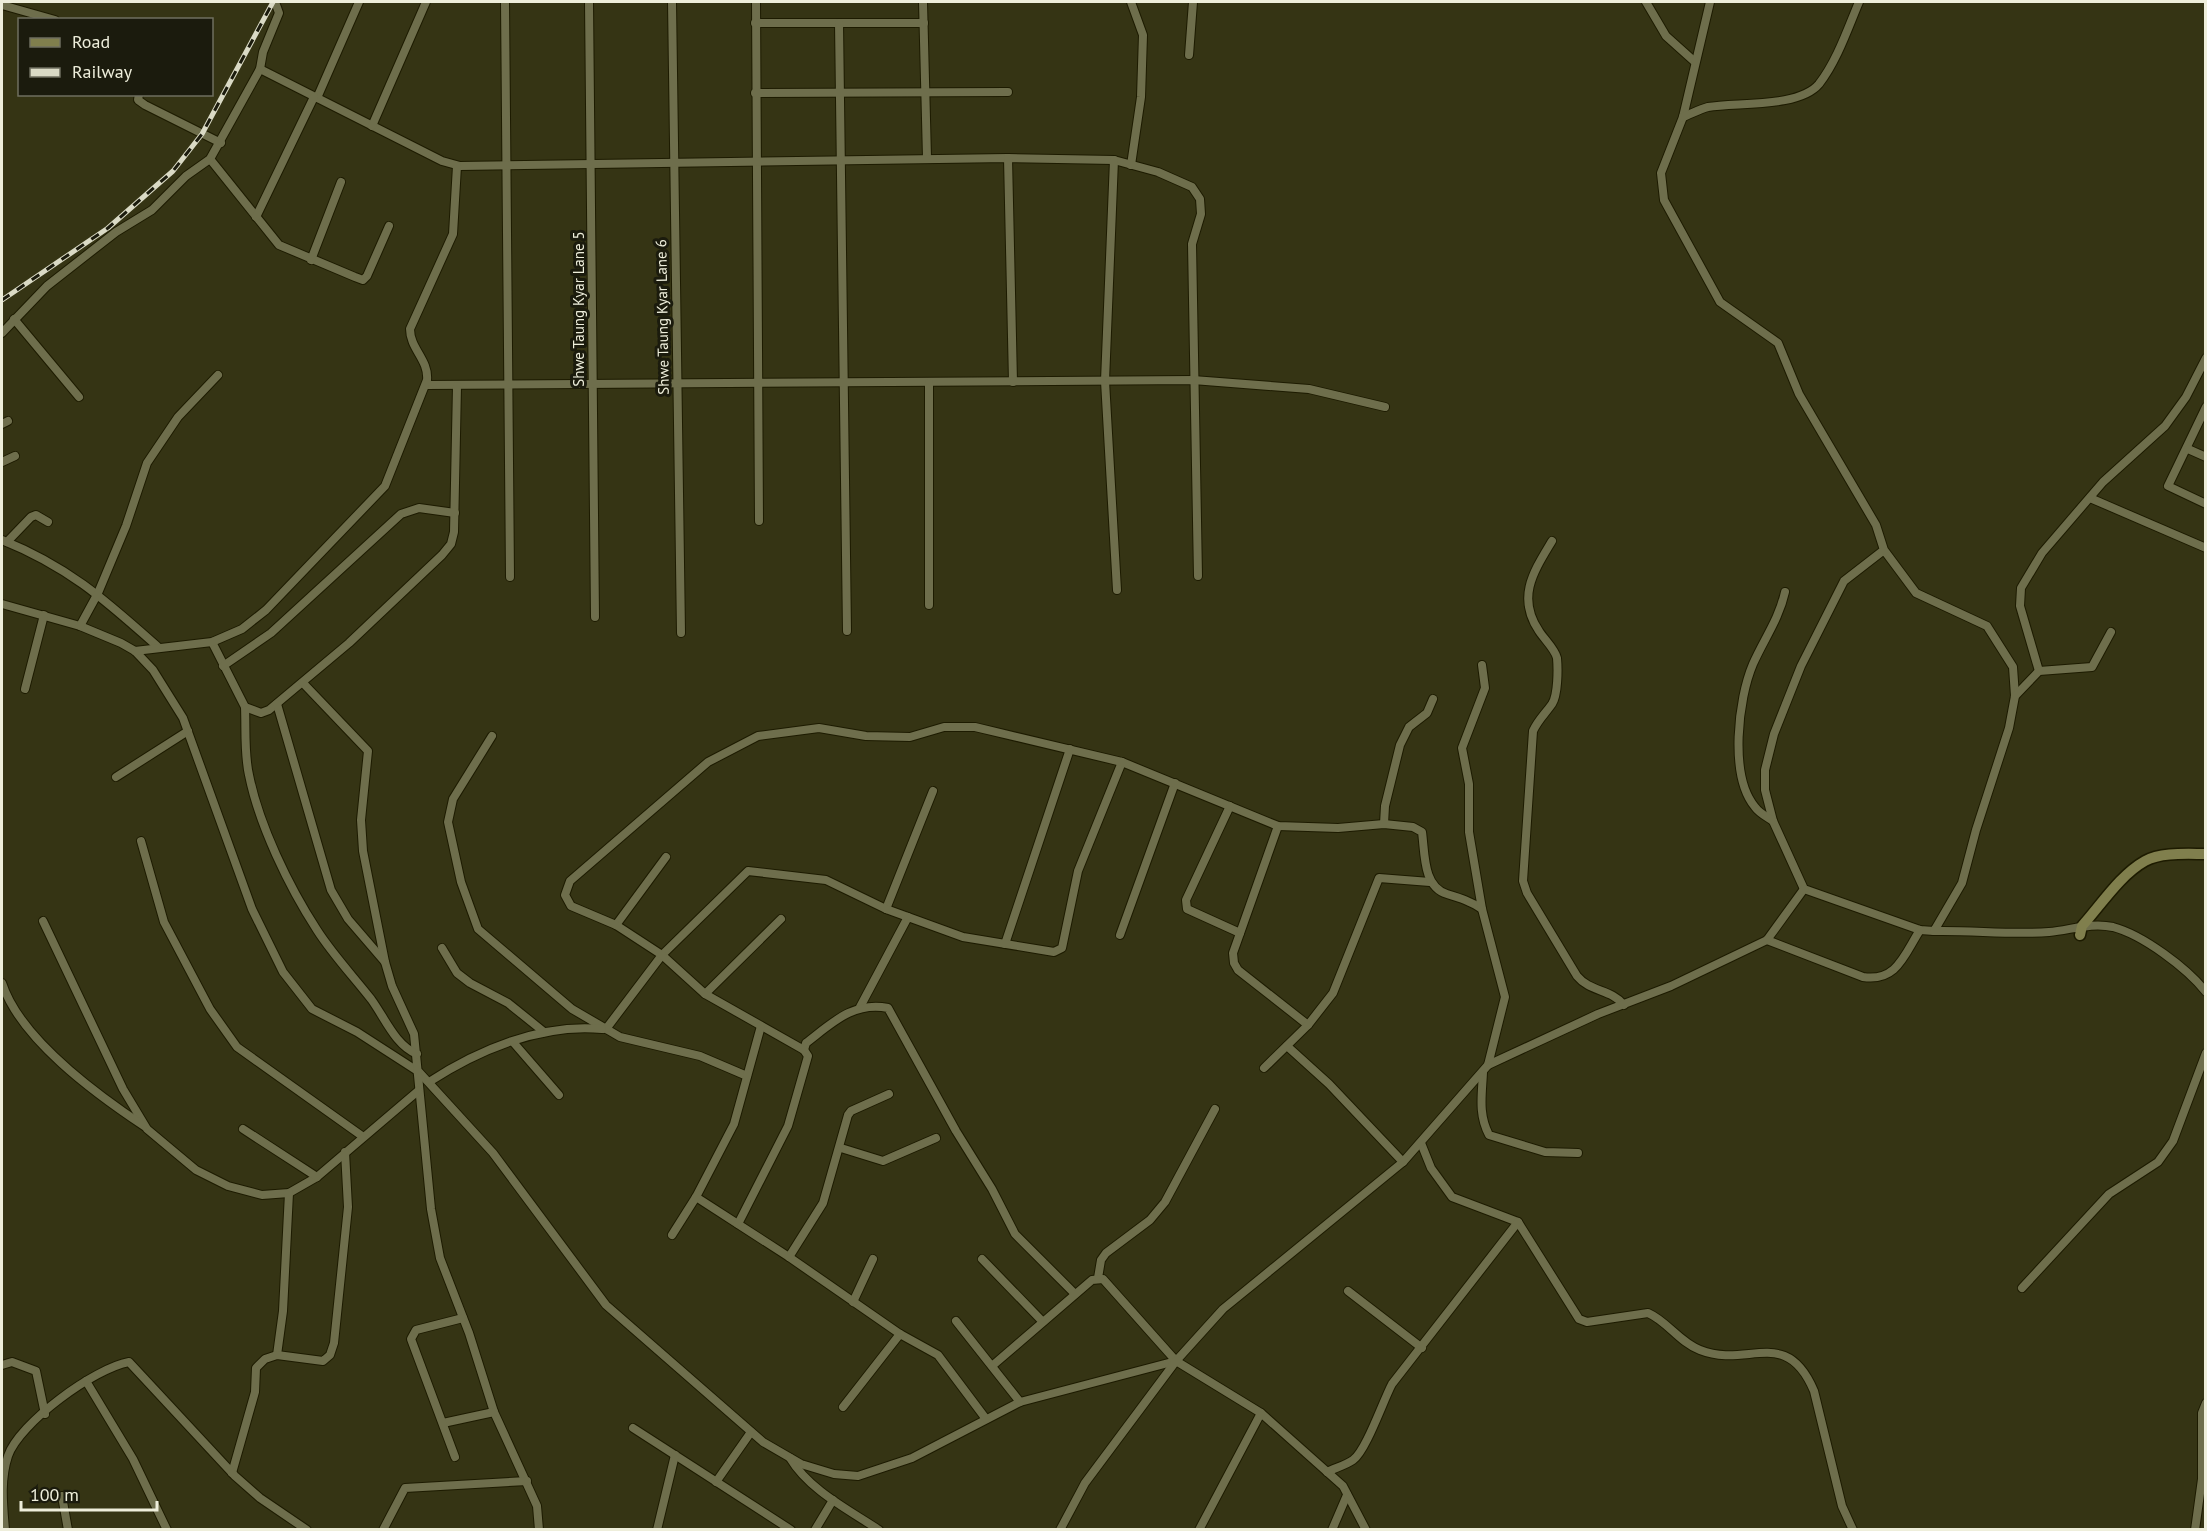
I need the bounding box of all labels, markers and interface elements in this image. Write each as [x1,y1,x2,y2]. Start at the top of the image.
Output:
legend [18,18,213,96]
text: Road [72,30,110,53]
text: Railway [72,60,133,83]
street label: Shwe Taung Kyar Lane 5 [569,231,588,387]
street label: Shwe Taung Kyar Lane 6 [651,239,673,395]
scale bar [21,1474,158,1512]
text: 100 m [30,1483,79,1506]

